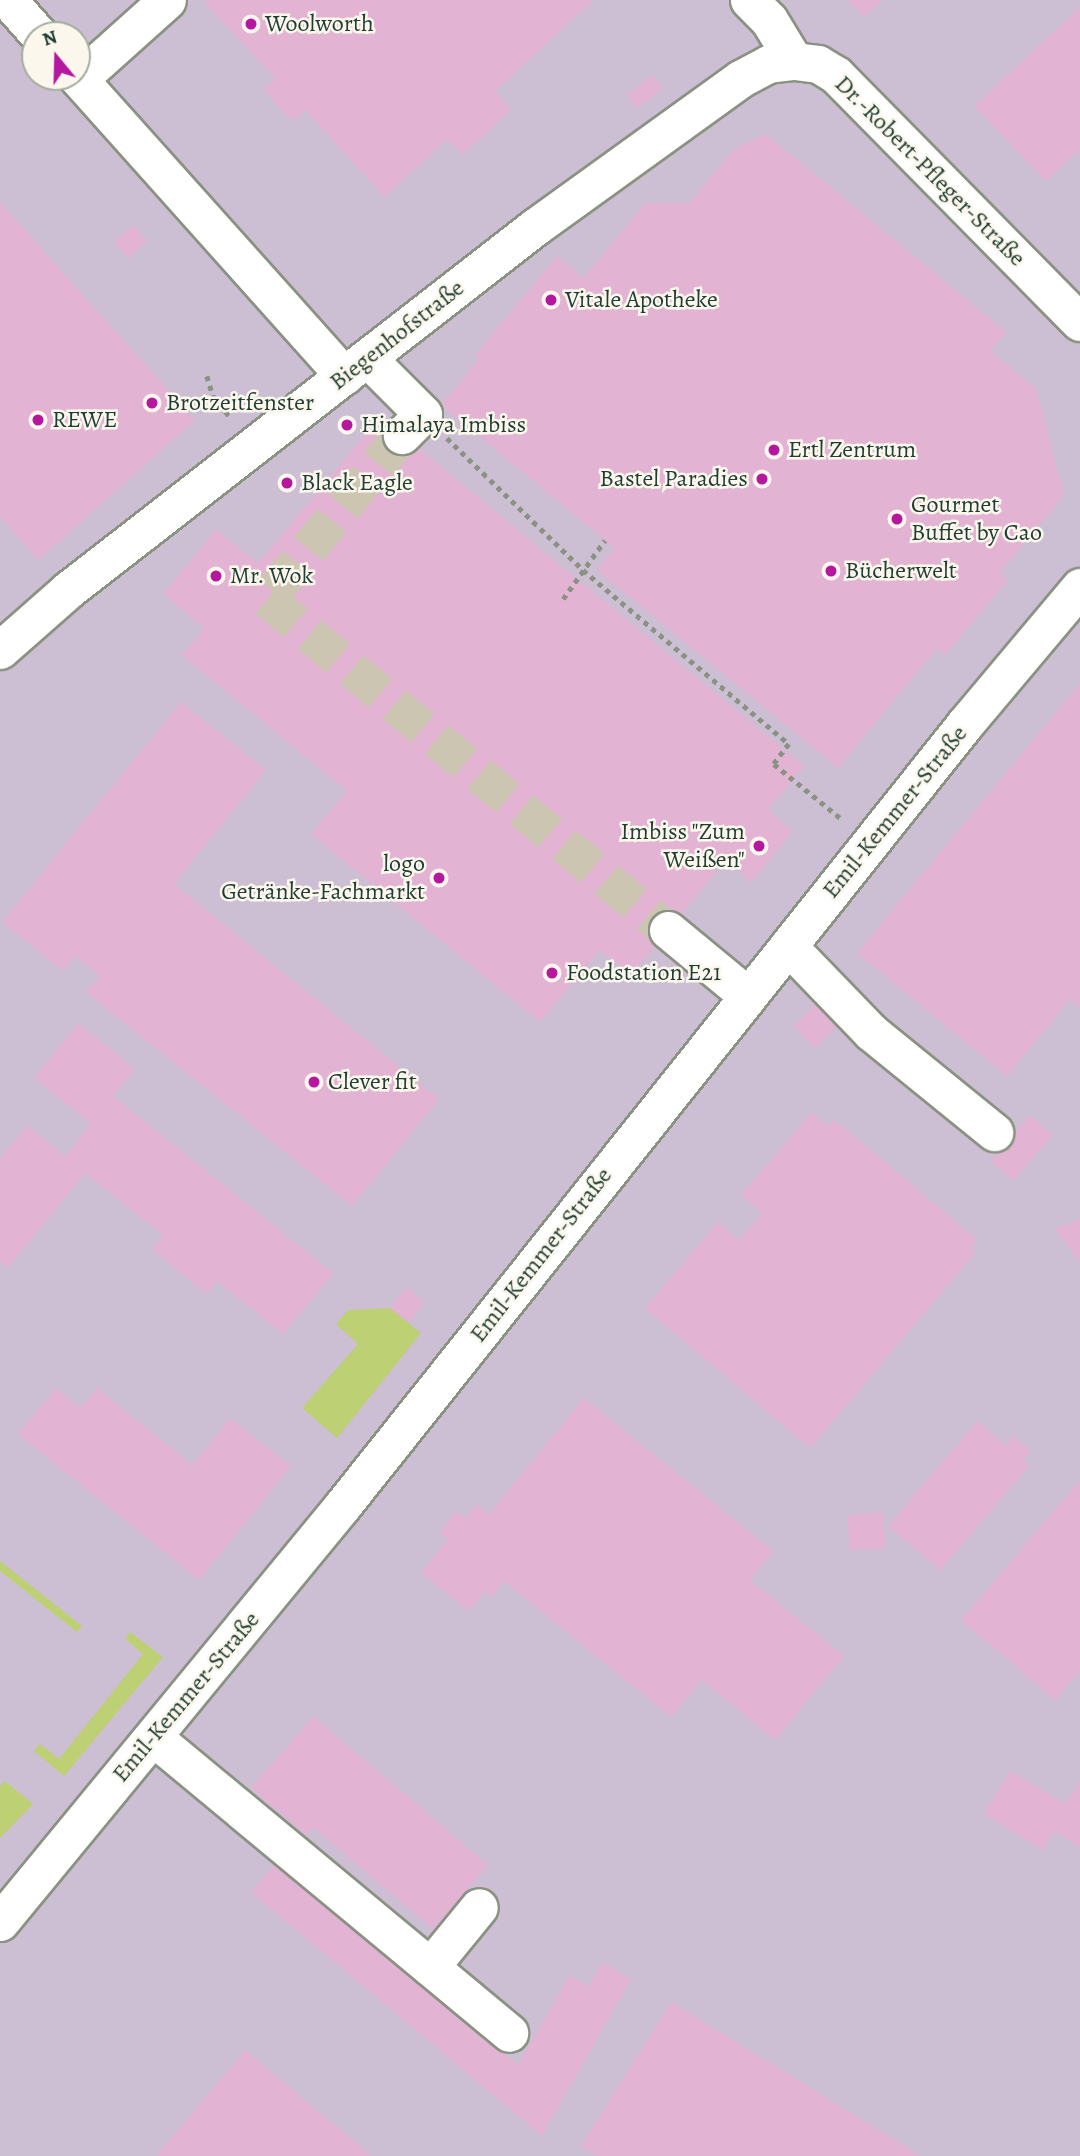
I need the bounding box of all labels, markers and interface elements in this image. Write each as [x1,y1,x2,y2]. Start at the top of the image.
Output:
place label: Woolworth [265,10,374,38]
marker: Woolworth [243,16,259,32]
north arrow [21,21,91,91]
text: N [39,23,61,53]
street label: Dr.-Robert-Pfleger-Straße [829,70,1031,272]
street label: Biegenhofstraße [324,274,470,396]
place label: Vitale Apotheke [565,286,718,314]
marker: Vitale Apotheke [543,292,559,308]
place label: Brotzeitfenster [166,389,314,417]
marker: Brotzeitfenster [144,395,160,411]
place label: REWE [52,406,117,434]
place label: Himalaya Imbiss [361,411,526,439]
marker: REWE [30,412,46,428]
marker: Himalaya Imbiss [339,417,355,433]
place label: Ertl Zentrum [788,436,916,464]
marker: Ertl Zentrum [766,442,782,458]
place label: Bastel Paradies [599,465,748,493]
place label: Black Eagle [301,469,413,497]
marker: Bastel Paradies [754,471,770,487]
marker: Black Eagle [279,475,295,491]
place label: Gourmet Buffet by Cao [911,491,1042,547]
marker: Gourmet Buffet by Cao [889,511,905,527]
place label: Bücherwelt [845,557,957,585]
place label: Mr. Wok [230,562,314,590]
marker: Bücherwelt [823,563,839,579]
marker: Mr. Wok [208,568,224,584]
street label: Emil-Kemmer-Straße [817,720,973,904]
place label: Imbiss "Zum Weißen" [620,818,745,874]
marker: Imbiss "Zum Weißen" [751,838,767,854]
place label: logo Getränke-Fachmarkt [221,850,425,906]
marker: logo Getränke-Fachmarkt [431,870,447,886]
place label: Foodstation E21 [566,959,721,987]
marker: Foodstation E21 [544,965,560,981]
place label: Clever fit [328,1068,417,1096]
marker: Clever fit [306,1074,322,1090]
street label: Emil-Kemmer-Straße [464,1162,618,1348]
street label: Emil-Kemmer-Straße [106,1606,266,1788]

